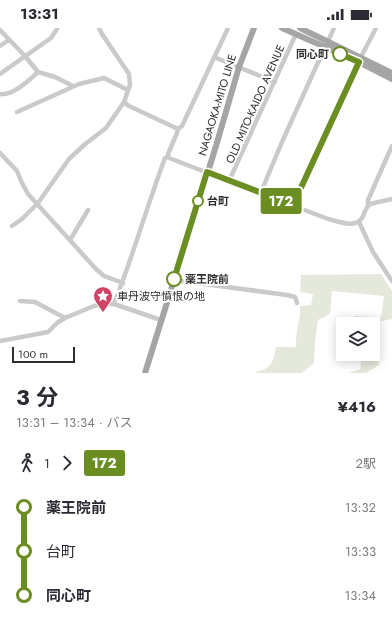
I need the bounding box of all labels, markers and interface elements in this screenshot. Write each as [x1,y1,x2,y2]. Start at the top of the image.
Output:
text: 13:31 [20,3,59,25]
street label: OLD MITO-KAIDO AVENUE [222,42,288,166]
place label: 同心町 [296,46,329,62]
marker: 同心町 [332,46,348,62]
street label: NAGAOKA-MITO LINE [194,52,240,158]
line badge: 172 [258,188,304,214]
text: 172 [269,191,293,211]
place label: 台町 [207,193,229,209]
marker: 台町 [192,195,204,207]
marker: 薬王院前 [166,271,182,287]
place label: 薬王院前 [185,271,229,287]
place icon: 車丹波守憤恨の地 [92,285,114,313]
place label: 車丹波守憤恨の地 [117,288,205,304]
map controls [336,317,380,361]
button: layers [336,317,380,361]
scale bar [12,345,75,364]
text: 100 m [18,346,48,362]
text: 3 分 [16,381,58,413]
text: ¥416 [338,396,376,418]
text: 13:31 – 13:34 · バス [16,413,132,432]
icon: walk [16,452,38,474]
icon: forward [56,452,78,474]
text: 172 [92,453,117,473]
text: 1 [44,454,50,473]
text: 2駅 [356,454,376,473]
text: 薬王院前 [46,497,106,519]
text: 13:32 [345,498,376,517]
text: 台町 [46,541,76,563]
text: 13:33 [345,542,376,561]
text: 同心町 [46,585,91,607]
text: 13:34 [344,586,376,605]

